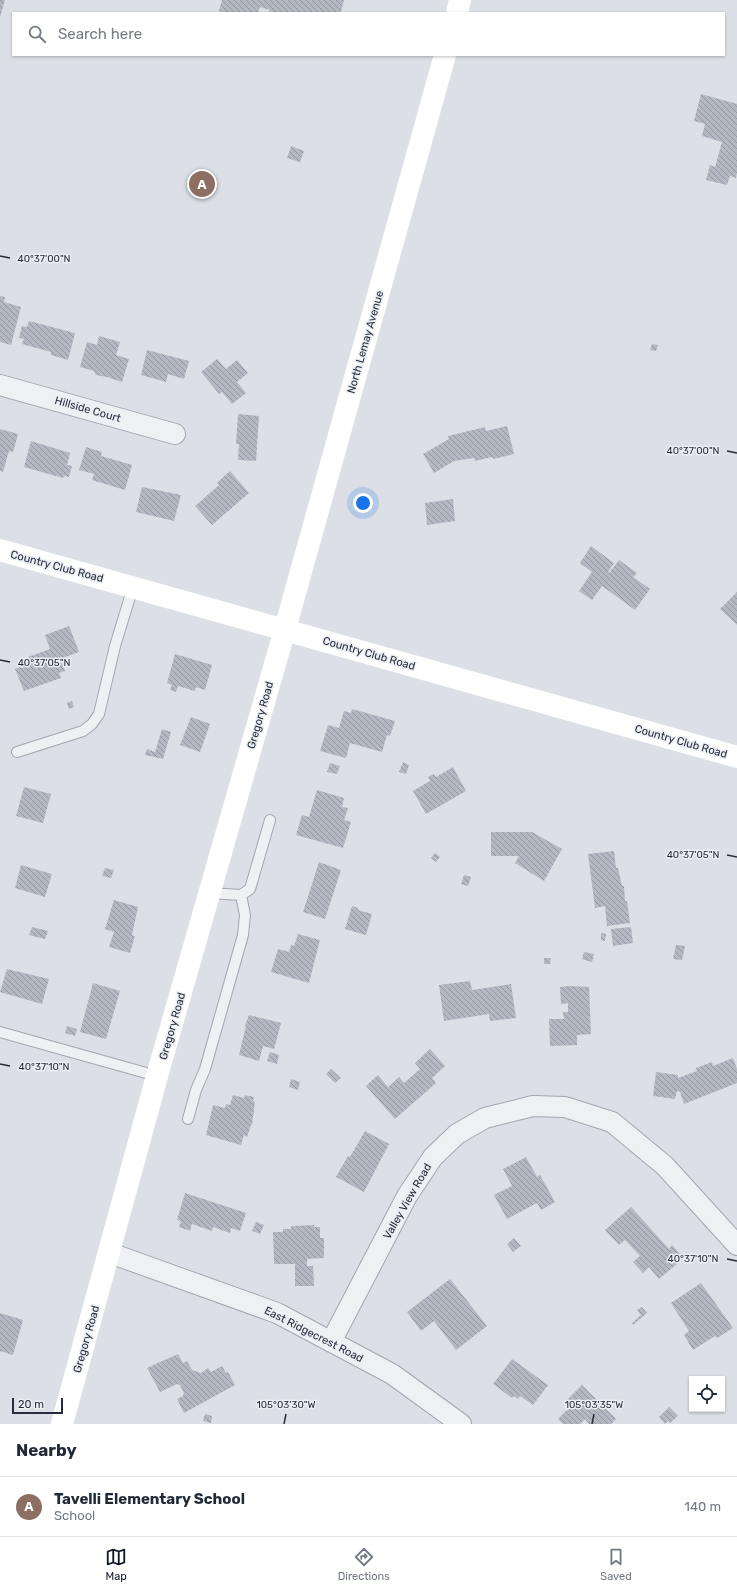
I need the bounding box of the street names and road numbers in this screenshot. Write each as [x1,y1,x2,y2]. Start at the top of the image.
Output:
street label: North Lemay Avenue [345,289,386,395]
street label: Hillside Court [53,394,123,425]
street label: Country Club Road [9,548,105,585]
street label: Country Club Road [321,634,417,673]
street label: Gregory Road [245,680,276,750]
street label: Country Club Road [633,722,729,761]
street label: Gregory Road [157,991,188,1061]
street label: Valley View Road [380,1161,434,1241]
street label: Gregory Road [71,1304,102,1374]
street label: East Ridgecrest Road [262,1304,365,1365]

